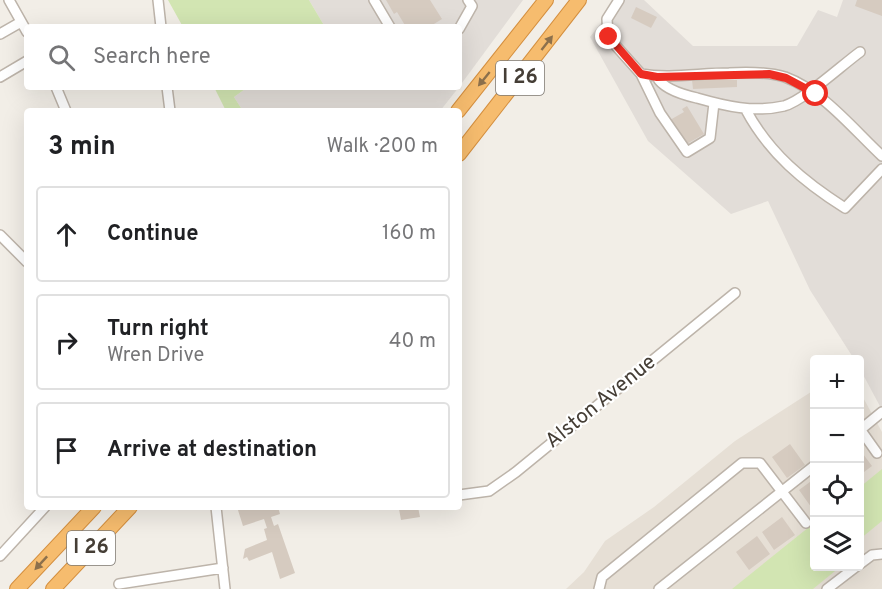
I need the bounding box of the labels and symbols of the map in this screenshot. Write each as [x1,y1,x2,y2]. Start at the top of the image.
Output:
route end [595,23,621,49]
one-way arrow [541,35,553,50]
road number: I 26 [496,61,544,95]
one-way arrow [477,71,490,87]
route start [802,80,828,106]
street label: Alston Avenue [540,349,662,455]
road number: I 26 [67,531,115,565]
one-way arrow [35,556,49,570]

